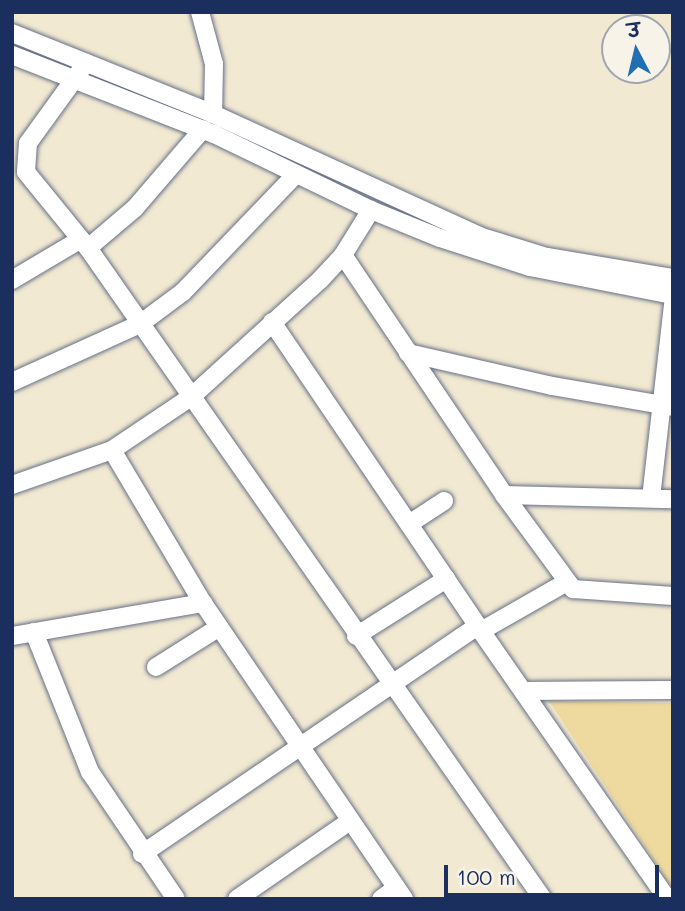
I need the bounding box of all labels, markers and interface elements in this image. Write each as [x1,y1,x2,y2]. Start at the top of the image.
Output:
north arrow [601,14,671,84]
text: उ [626,16,641,43]
scale bar [447,852,662,896]
text: 100 m [457,863,516,890]

